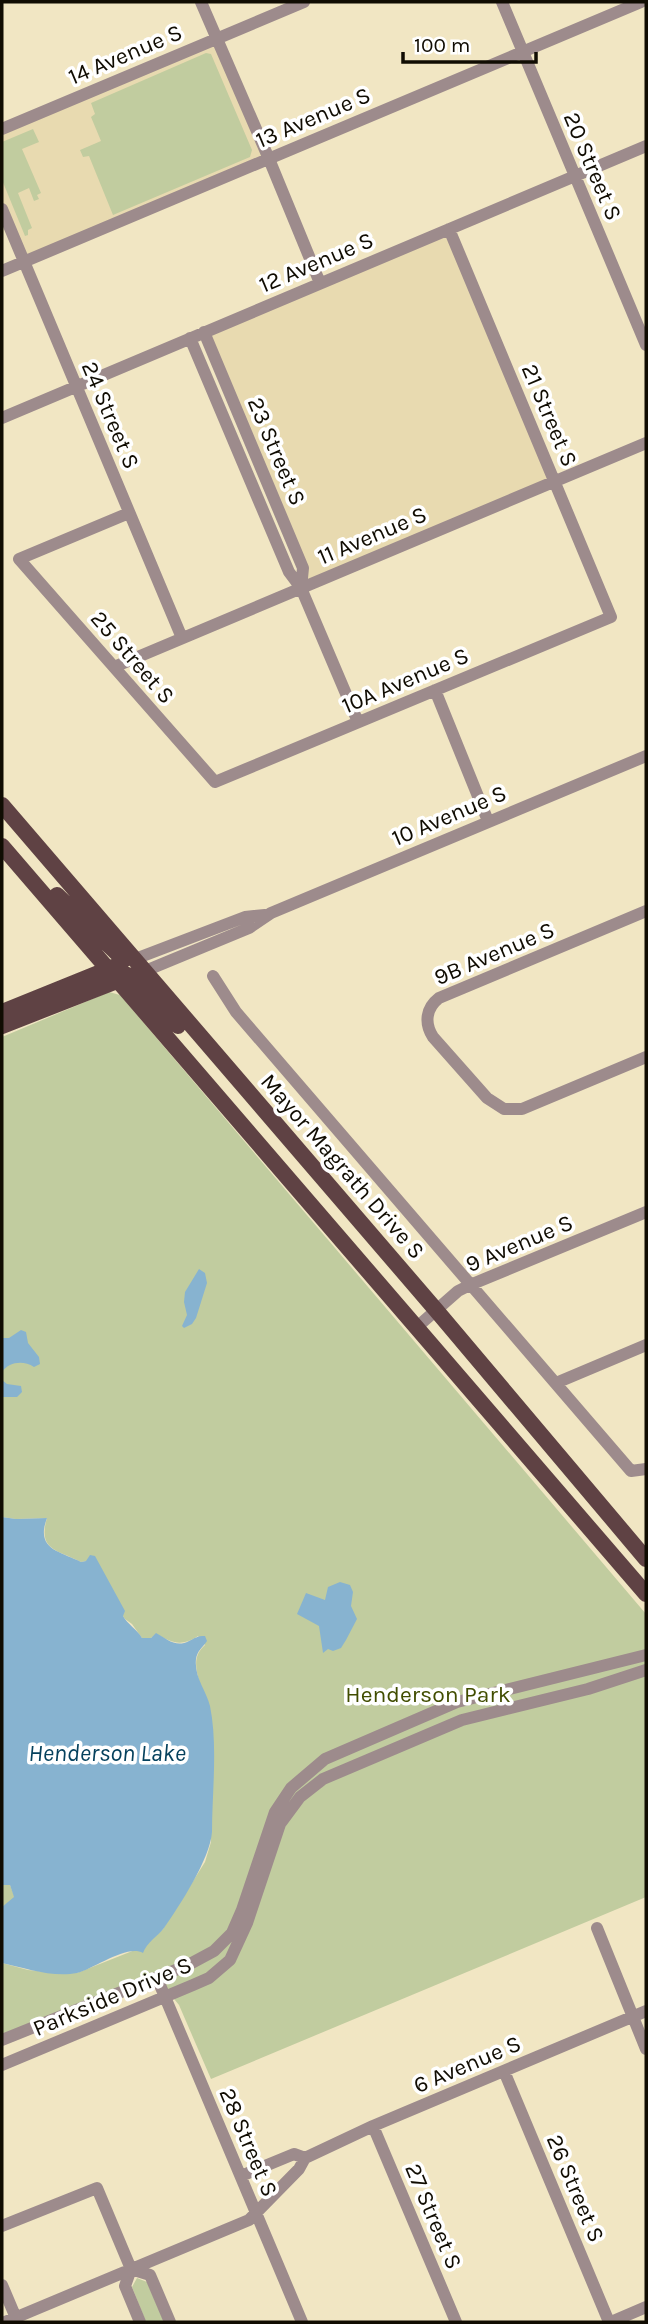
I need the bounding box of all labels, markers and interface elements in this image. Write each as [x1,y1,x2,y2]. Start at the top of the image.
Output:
street label: 14 Avenue S [64,18,186,91]
scale bar [403,21,536,65]
text: 100 m [414,33,471,57]
street label: 13 Avenue S [252,81,374,154]
street label: 20 Street S [558,108,627,224]
street label: 12 Avenue S [255,226,377,299]
street label: 24 Street S [76,357,145,473]
street label: 21 Street S [516,360,583,471]
street label: 23 Street S [242,393,311,509]
street label: 11 Avenue S [314,500,431,570]
street label: 25 Street S [85,605,180,709]
street label: 10A Avenue S [338,642,473,719]
street label: 10 Avenue S [388,779,511,852]
street label: 9B Avenue S [430,916,558,991]
street label: Mayor Magrath Drive S [255,1068,430,1264]
street label: 9 Avenue S [462,1209,577,1278]
park label: Henderson Park [345,1681,511,1708]
water label: Henderson Lake [28,1739,186,1767]
street label: Parkside Drive S [29,1951,196,2042]
street label: 6 Avenue S [410,2030,525,2099]
street label: 28 Street S [214,2084,284,2201]
street label: 26 Street S [541,2130,610,2246]
street label: 27 Street S [399,2159,468,2273]

